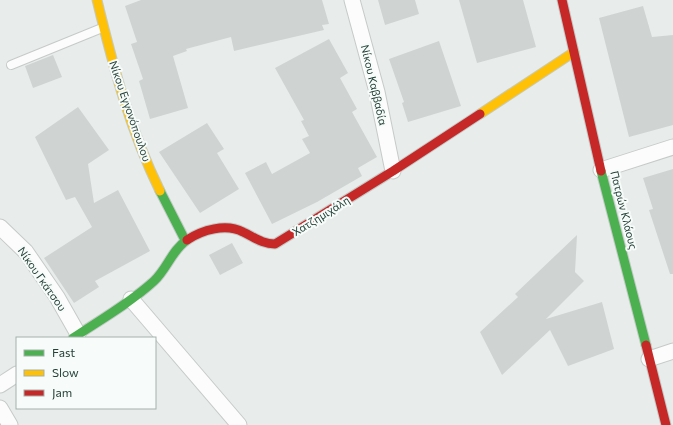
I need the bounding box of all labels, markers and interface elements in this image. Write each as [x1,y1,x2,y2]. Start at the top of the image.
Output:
street label: Νίκου Καββαδία [359,43,390,127]
street label: Νίκου Εγγονόπουλου [107,59,154,163]
street label: Πατρών Κλάους [608,169,641,251]
street label: Χατζημιχάλη [290,193,352,238]
street label: Νίκου Γκάτσου [16,244,69,313]
legend [16,337,156,409]
text: Fast [52,345,75,359]
text: Slow [52,365,79,379]
text: Jam [52,385,72,400]

